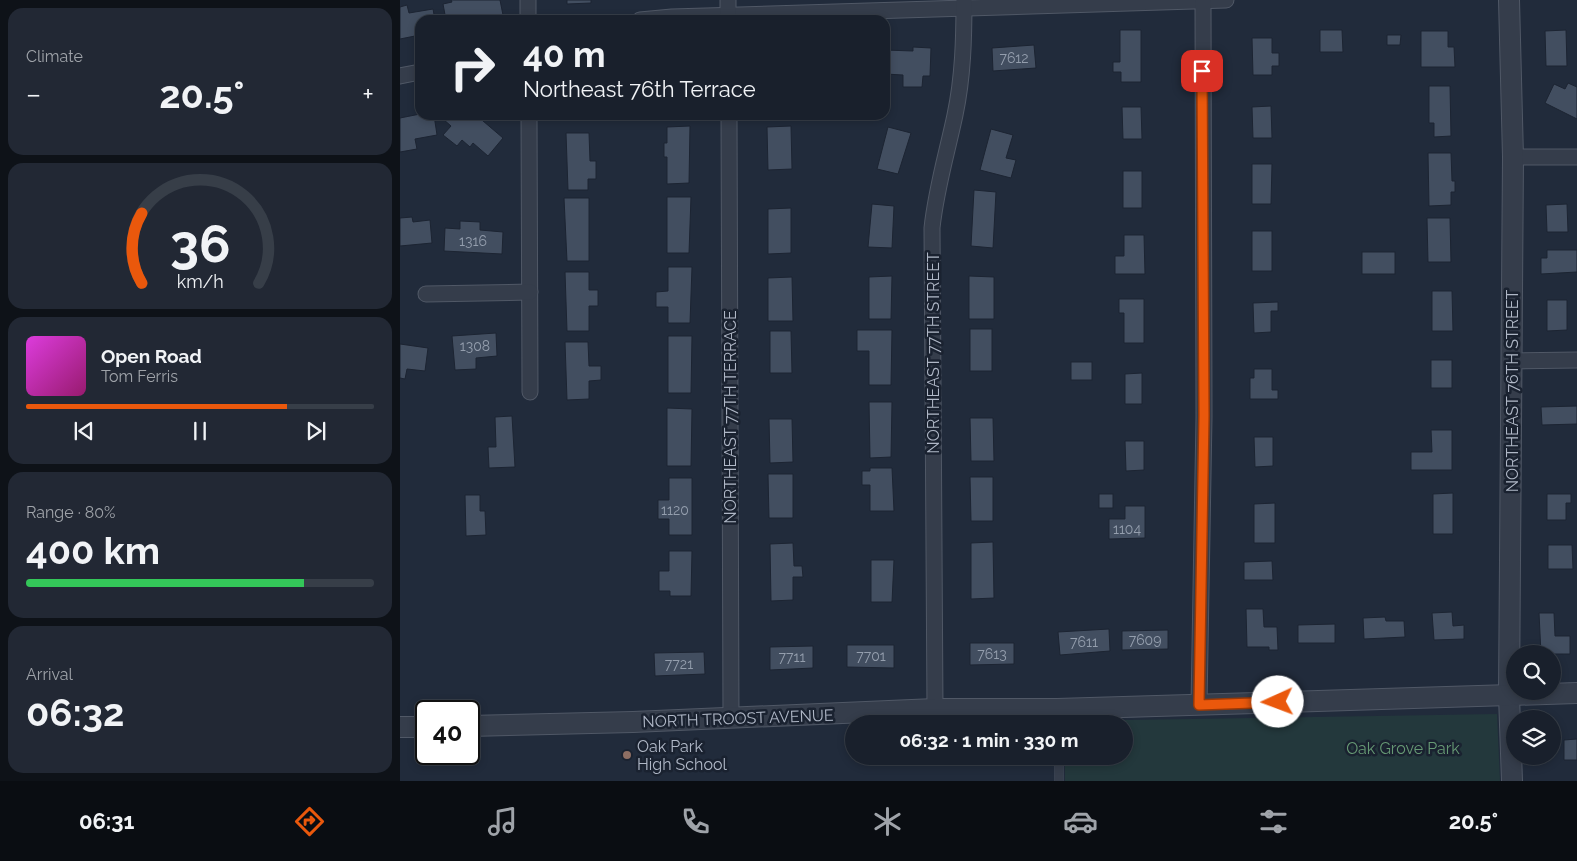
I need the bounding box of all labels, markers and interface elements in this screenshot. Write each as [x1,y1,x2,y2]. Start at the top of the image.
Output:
text: 40 m [523,34,605,75]
icon: right [440,35,505,100]
text: Climate [26,47,83,66]
house number: 7612 [999,50,1029,66]
pin [1181,50,1223,92]
icon: arrive [1188,57,1216,85]
text: 20.5° [159,72,244,117]
text: Northeast 76th Terrace [523,76,756,102]
text: − [26,78,41,111]
text: + [362,78,374,111]
text: 36 [170,213,230,274]
house number: 1316 [459,233,487,249]
street label: NORTHEAST 77TH STREET [924,252,943,454]
text: km/h [176,271,224,292]
street label: NORTHEAST 76TH STREET [1503,289,1522,492]
street label: NORTHEAST 77TH TERRACE [721,310,740,524]
house number: 1308 [460,338,490,354]
text: Open Road [101,345,202,367]
text: Tom Ferris [101,367,178,386]
icon: previous [70,417,98,445]
icon: pause [186,417,214,445]
icon: next [302,417,330,445]
house number: 1120 [661,502,689,518]
text: Range · 80% [26,503,116,522]
house number: 1104 [1113,521,1141,537]
text: 400 km [26,528,160,573]
house number: 7609 [1129,632,1161,648]
house number: 7611 [1070,634,1098,650]
map controls [1506,645,1561,765]
button: search [1506,645,1561,700]
house number: 7613 [977,646,1007,662]
house number: 7701 [856,648,886,664]
house number: 7711 [779,649,805,665]
house number: 7721 [665,656,693,672]
text: Arrival [26,665,73,684]
position arrow [1251,675,1303,727]
text: 06:32 [26,690,124,735]
speed limit sign: 40 [415,700,480,765]
street label: NORTH TROOST AVENUE [642,706,834,731]
button: layers [1506,710,1561,765]
text: 06:32 · 1 min · 330 m [899,729,1079,751]
place label: Oak Park High School [637,737,727,774]
park label: Oak Grove Park [1346,739,1460,758]
marker: Oak Park High School [621,749,633,761]
icon: directions [292,804,327,839]
icon: music [485,804,520,839]
icon: phone [678,804,713,839]
icon: climate [870,804,905,839]
icon: car [1063,804,1098,839]
icon: filters [1256,804,1291,839]
text: 06:31 [79,808,134,834]
text: 20.5° [1449,808,1498,834]

